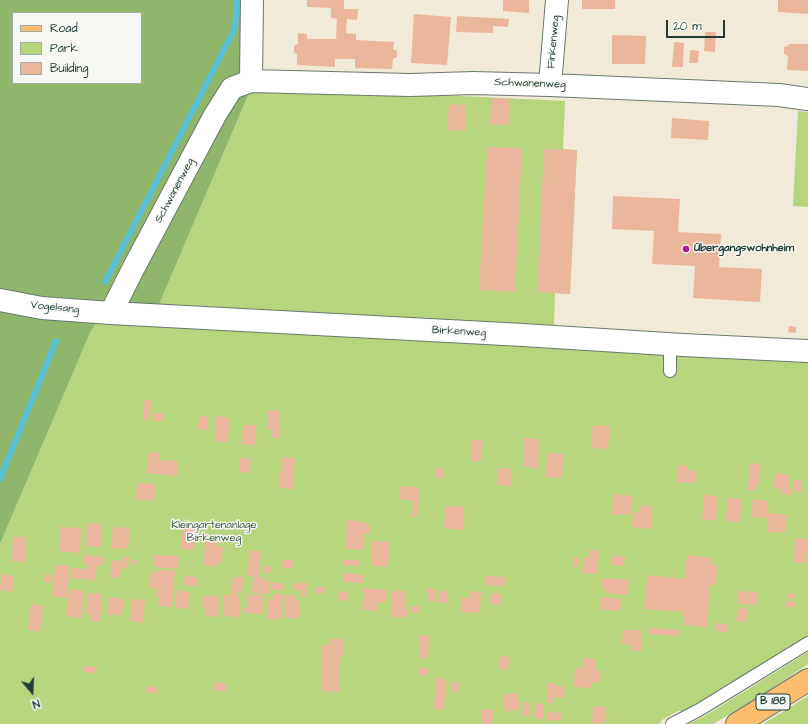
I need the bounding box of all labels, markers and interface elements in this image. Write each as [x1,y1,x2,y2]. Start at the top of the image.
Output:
legend [12,12,142,84]
scale bar [668,12,727,38]
street label: Finkenweg [545,15,563,69]
text: 20 m [673,18,702,35]
text: Road [50,20,78,37]
text: Park [50,40,78,57]
text: Building [50,60,88,77]
street label: Schwanenweg [494,76,566,92]
street label: Schwanenweg [152,156,198,226]
place label: Übergangswohnheim [694,242,794,256]
marker: Übergangswohnheim [681,244,691,254]
street label: Vogelsang [30,299,80,317]
street label: Birkenweg [432,324,486,340]
park label: Kleingartenanlage Birkenweg [172,519,256,545]
north arrow [12,672,52,712]
road number: B 188 [756,694,790,710]
text: N [30,696,42,712]

